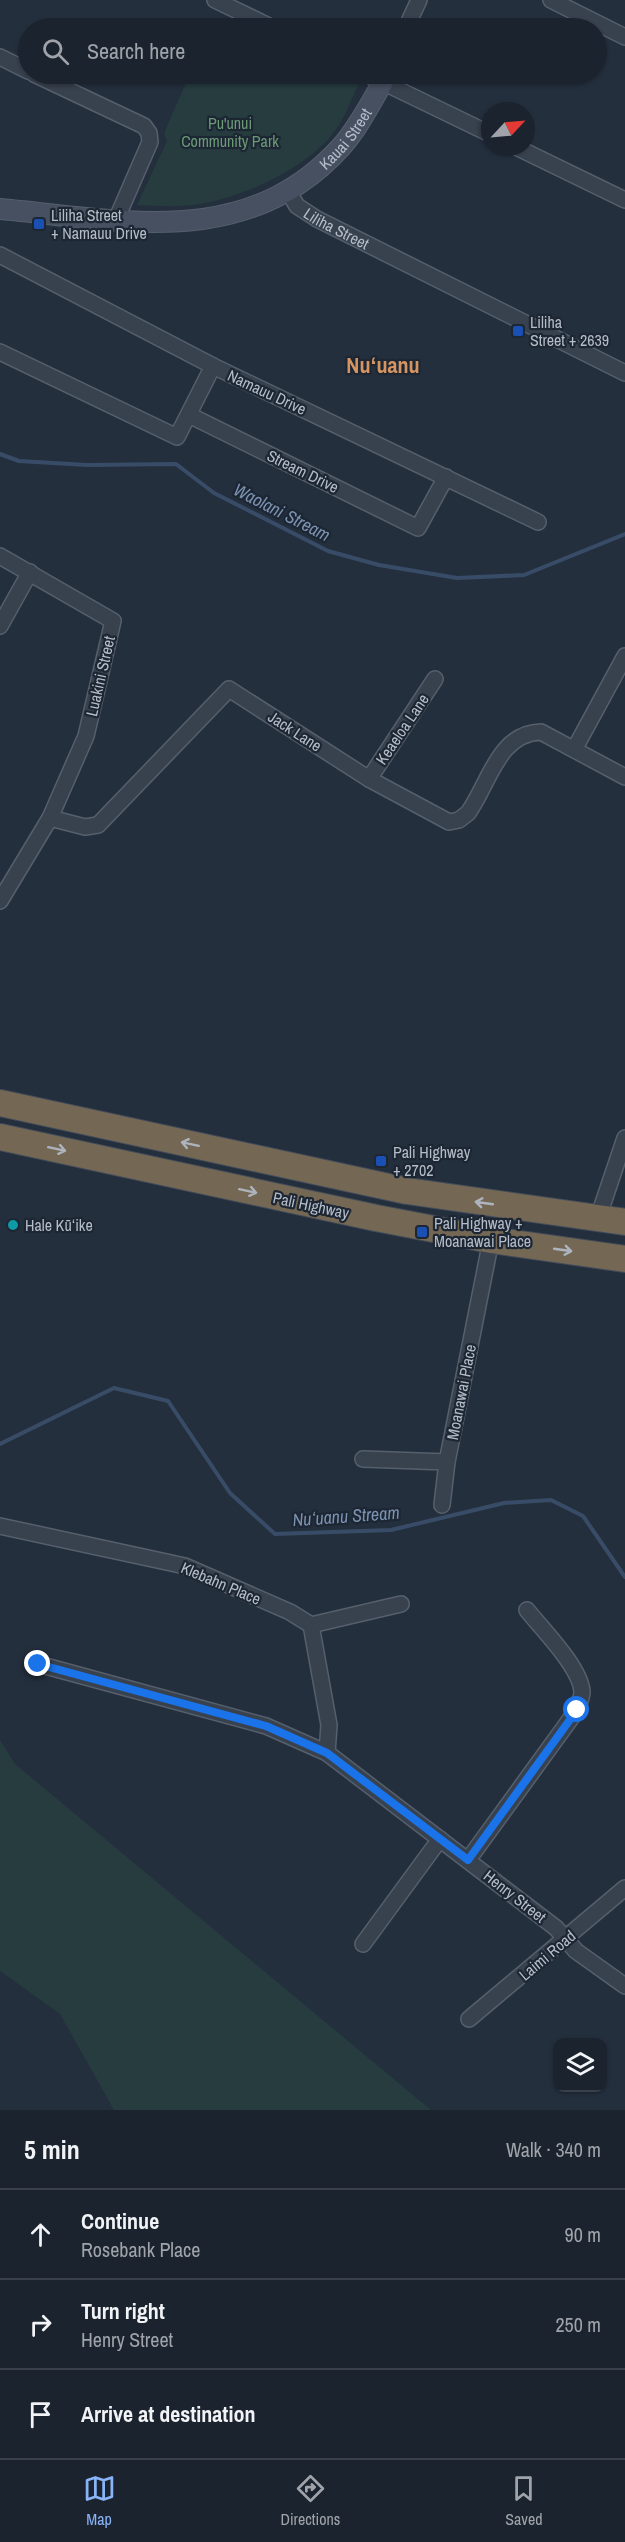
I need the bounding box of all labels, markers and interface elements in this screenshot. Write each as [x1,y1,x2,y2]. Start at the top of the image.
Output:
search box [18,18,607,84]
icon: search [39,35,72,68]
text: Search here [87,36,185,66]
north arrow [481,102,535,156]
street label: Kauai Street [314,104,377,174]
park label: Pu'unui Community Park [181,112,279,152]
street label: Liliha Street [299,202,373,255]
place label: Liliha Street + Namauu Drive [51,204,147,244]
marker: Liliha Street + Namauu Drive [32,217,46,231]
place label: Liliha Street + 2639 [530,311,609,351]
marker: Liliha Street + 2639 [511,324,525,338]
district label: Nuʻuanu [346,350,420,380]
street label: Namauu Drive [224,364,310,420]
street label: Stream Drive [263,444,343,498]
water label: Waolani Stream [229,477,335,547]
street label: Luakini Street [80,633,120,718]
street label: Keaeloa Lane [370,689,434,769]
street label: Jack Lane [264,705,326,757]
one-way arrow [180,1138,200,1149]
place label: Pali Highway + 2702 [393,1141,471,1181]
one-way arrow [47,1144,66,1156]
marker: Pali Highway + 2702 [374,1154,388,1168]
one-way arrow [237,1186,257,1197]
street label: Pali Highway [271,1186,352,1224]
one-way arrow [474,1197,494,1208]
place label: Pali Highway + Moanawai Place [434,1212,531,1252]
place label: Hale Kūʻike [25,1214,93,1236]
marker: Hale Kūʻike [6,1218,20,1232]
marker: Pali Highway + Moanawai Place [415,1225,429,1239]
one-way arrow [553,1244,572,1255]
street label: Moanawai Place [441,1342,481,1442]
water label: Nuʻuanu Stream [292,1500,400,1532]
street label: Klebahn Place [178,1556,264,1610]
route end [24,1650,50,1676]
route start [563,1696,589,1722]
street label: Henry Street [479,1865,551,1928]
street label: Laimi Road [514,1925,580,1985]
map controls [553,2038,607,2092]
button: layers [553,2038,607,2092]
text: 5 min [24,2132,80,2167]
text: Walk · 340 m [506,2136,601,2163]
text: Continue [81,2206,159,2236]
icon: ahead [24,2218,57,2251]
text: 90 m [565,2221,601,2248]
text: Rosebank Place [81,2236,200,2263]
text: Turn right [81,2296,165,2326]
icon: right [24,2308,57,2341]
text: 250 m [555,2311,601,2338]
text: Henry Street [81,2326,173,2353]
icon: arrive [24,2398,57,2431]
text: Arrive at destination [81,2399,255,2429]
tab: Map [83,2472,116,2530]
tab: Directions [281,2472,340,2530]
tab: Saved [505,2472,543,2530]

